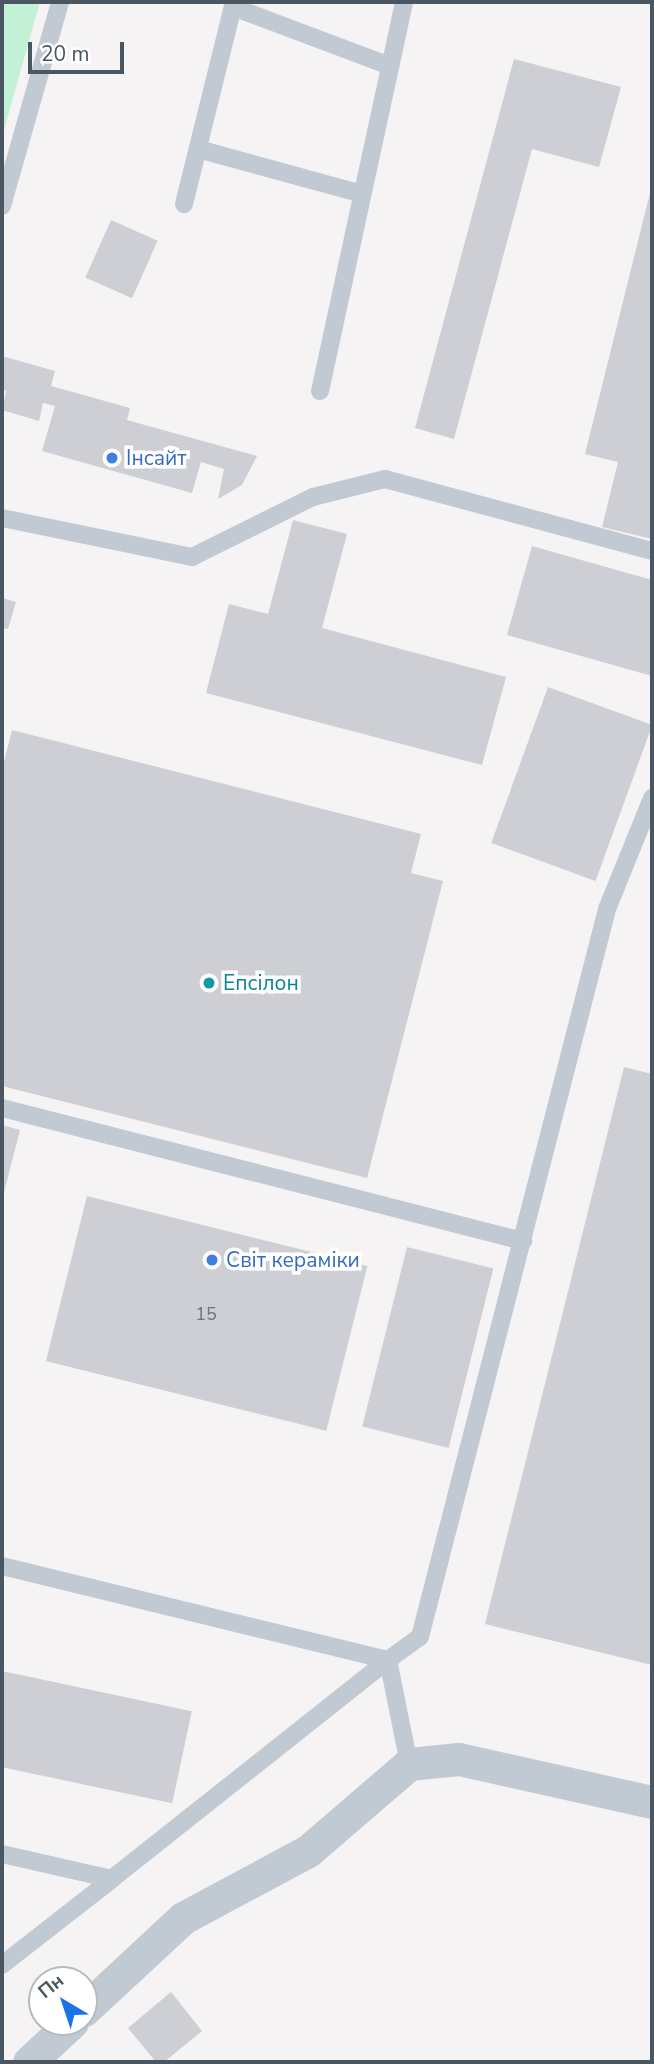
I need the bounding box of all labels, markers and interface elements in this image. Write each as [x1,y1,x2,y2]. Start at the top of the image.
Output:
scale bar [32,28,128,72]
text: 20 m [41,40,90,68]
place label: Інсайт [126,445,187,471]
marker: Інсайт [104,450,120,466]
place label: Епсілон [223,970,299,996]
marker: Епсілон [201,975,217,991]
place label: Світ кераміки [226,1247,360,1273]
marker: Світ кераміки [204,1252,220,1268]
house number: 15 [195,1303,217,1325]
north arrow [28,1966,98,2036]
text: Пн [33,1968,69,2005]

